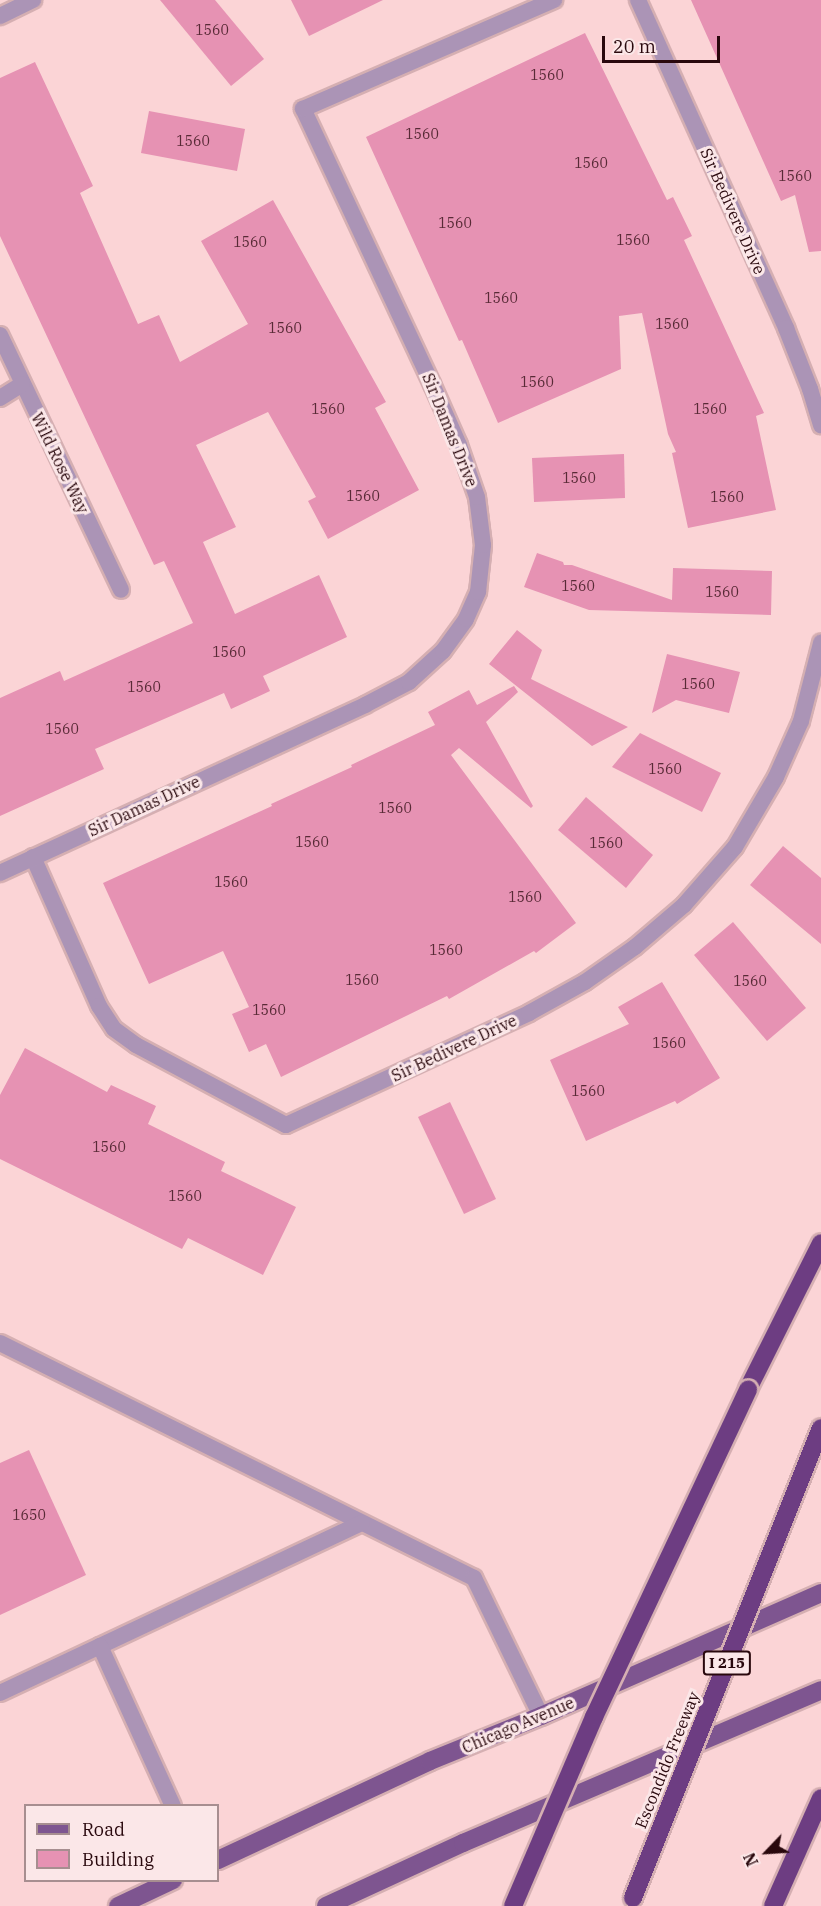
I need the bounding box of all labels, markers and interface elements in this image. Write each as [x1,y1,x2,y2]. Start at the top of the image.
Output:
house number: 1560 [195,22,229,38]
scale bar [605,24,724,62]
text: 20 m [613,35,656,58]
house number: 1560 [530,67,564,83]
house number: 1560 [405,126,439,142]
house number: 1560 [176,133,210,149]
street label: Sir Bedivere Drive [697,145,769,277]
house number: 1560 [574,155,608,171]
house number: 1560 [778,168,812,184]
house number: 1560 [438,215,472,231]
house number: 1560 [616,232,650,248]
house number: 1560 [233,234,267,250]
house number: 1560 [484,290,518,306]
house number: 1560 [655,316,689,332]
house number: 1560 [268,320,302,336]
street label: Sir Damas Drive [418,370,482,490]
house number: 1560 [520,374,554,390]
house number: 1560 [311,401,345,417]
house number: 1560 [693,401,727,417]
street label: Wild Rose Way [27,409,93,517]
house number: 1560 [562,470,596,486]
house number: 1560 [346,488,380,504]
house number: 1560 [710,489,744,505]
house number: 1560 [561,578,595,594]
house number: 1560 [705,584,739,600]
house number: 1560 [212,644,246,660]
house number: 1560 [681,676,715,692]
house number: 1560 [127,679,161,695]
house number: 1560 [45,721,79,737]
house number: 1560 [648,761,682,777]
street label: Sir Damas Drive [85,772,203,840]
house number: 1560 [378,800,412,816]
house number: 1560 [295,834,329,850]
house number: 1560 [589,835,623,851]
house number: 1560 [214,874,248,890]
house number: 1560 [508,889,542,905]
house number: 1560 [429,942,463,958]
house number: 1560 [345,972,379,988]
house number: 1560 [733,973,767,989]
house number: 1560 [252,1002,286,1018]
street label: Sir Bedivere Drive [388,1011,520,1085]
house number: 1560 [652,1035,686,1051]
house number: 1560 [571,1083,605,1099]
house number: 1560 [92,1139,126,1155]
house number: 1560 [168,1188,202,1204]
house number: 1650 [12,1507,46,1523]
road number: I 215 [702,1651,752,1675]
street label: Escondido Freeway [631,1689,703,1831]
street label: Chicago Avenue [459,1693,577,1757]
legend [24,1804,219,1882]
text: Road [82,1818,125,1841]
north arrow [737,1822,797,1882]
text: Building [82,1848,154,1871]
text: N [739,1850,762,1870]

